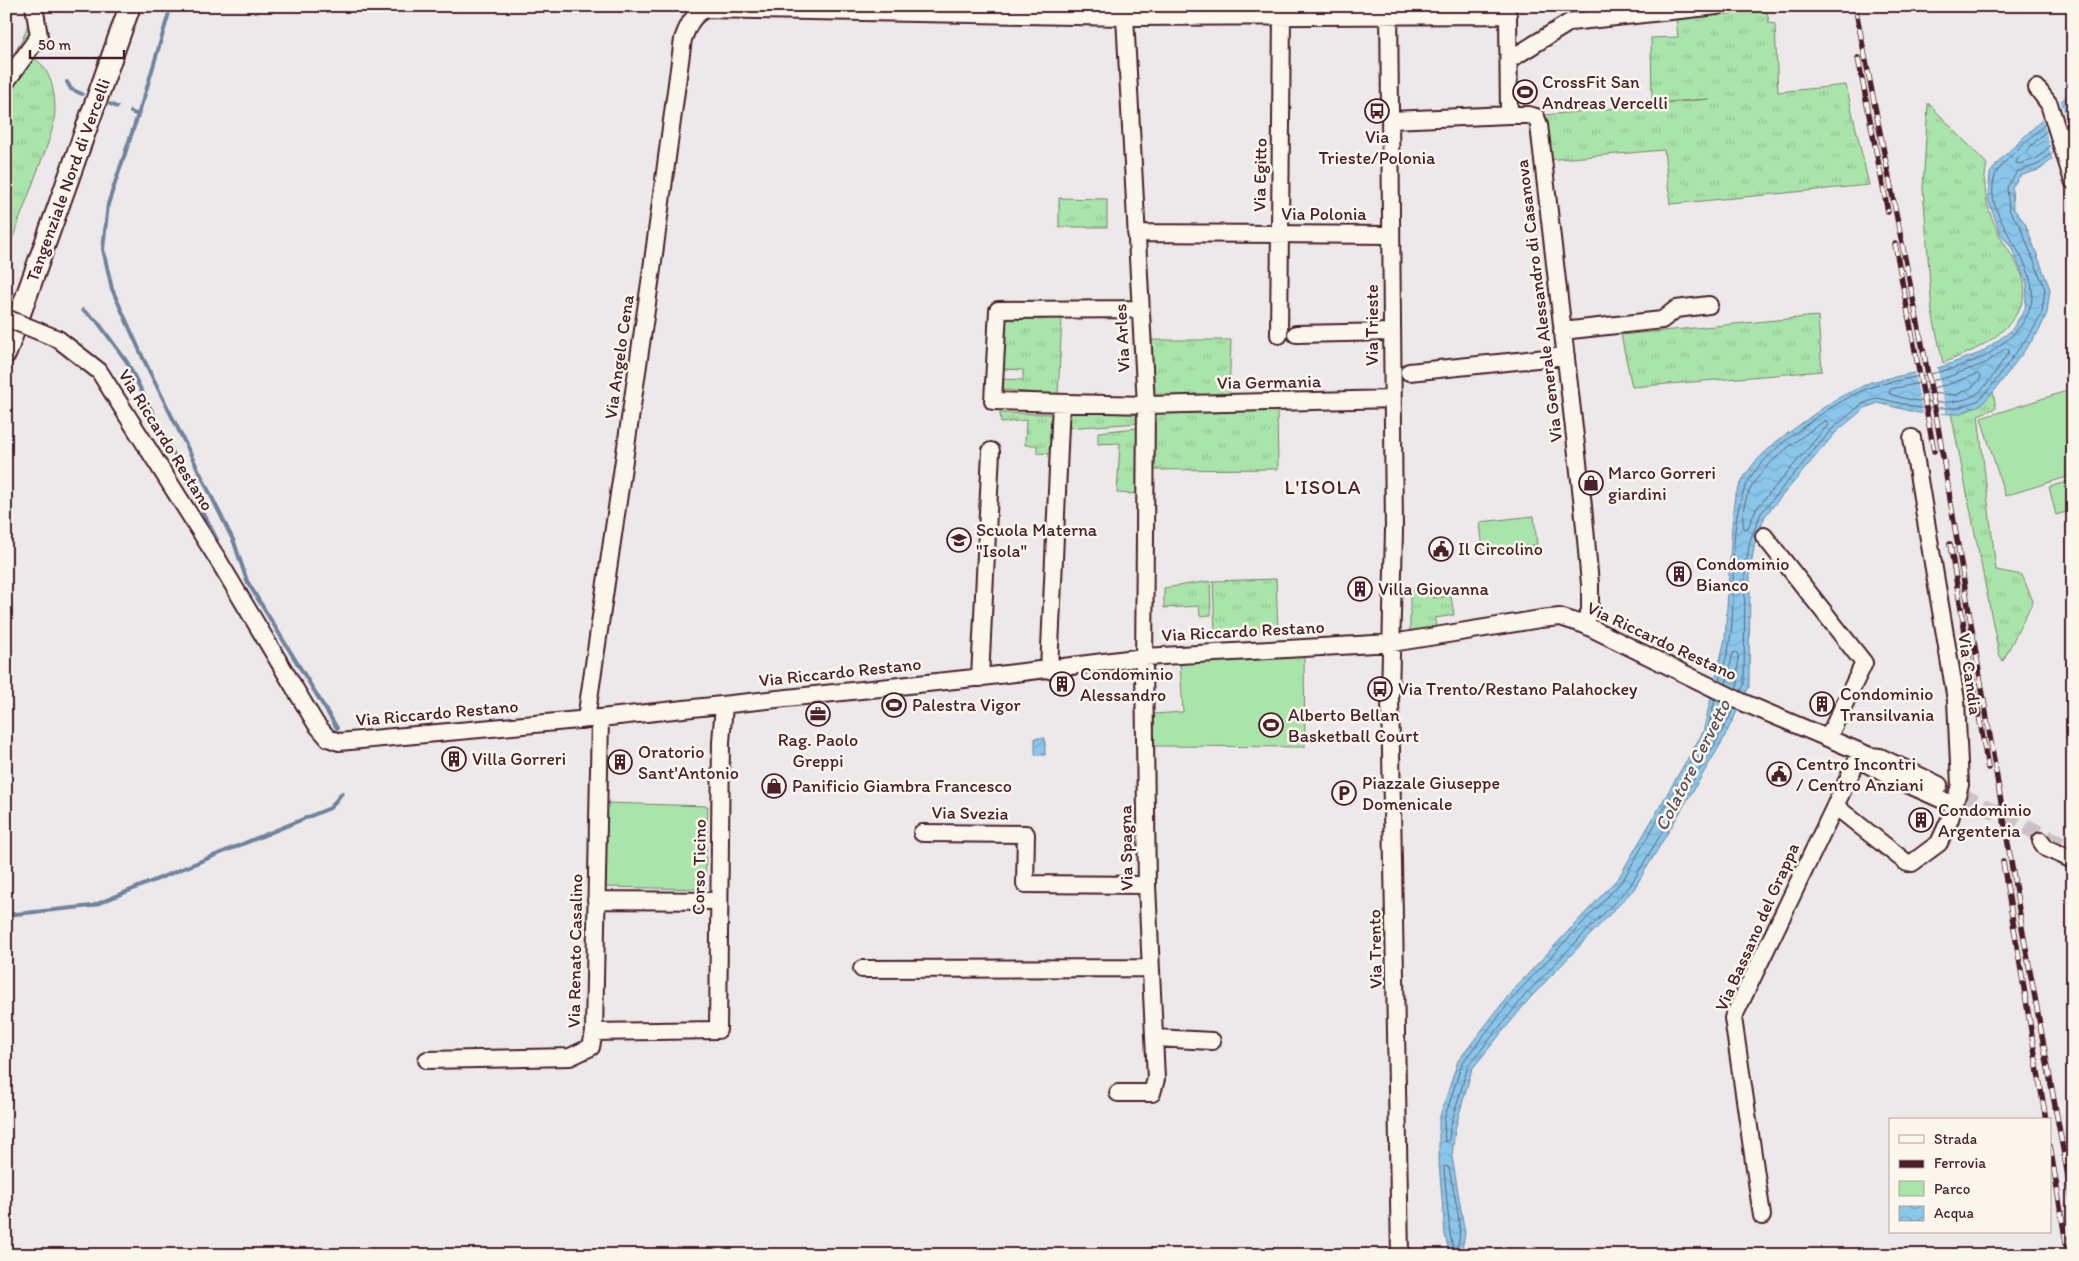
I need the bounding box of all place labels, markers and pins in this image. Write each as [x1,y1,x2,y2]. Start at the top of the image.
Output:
place label: CrossFit San Andreas Vercelli [1542,71,1668,114]
sports icon: CrossFit San Andreas Vercelli [1512,79,1538,105]
bus stop icon: Via Trieste/Polonia [1364,98,1390,124]
place label: Via Trieste/Polonia [1319,126,1436,169]
place label: Marco Gorreri giardini [1608,462,1716,505]
shop icon: Marco Gorreri giardini [1578,470,1604,496]
place label: Scuola Materna "Isola" [976,519,1098,562]
school or university icon: Scuola Materna "Isola" [946,527,972,553]
public building icon: Il Circolino [1428,536,1454,562]
place label: Il Circolino [1458,538,1543,560]
place label: Condominio Bianco [1696,553,1789,596]
building icon: Condominio Bianco [1666,561,1692,587]
building icon: Villa Giovanna [1347,576,1373,602]
place label: Villa Giovanna [1378,578,1489,600]
place label: Condominio Alessandro [1080,663,1173,706]
building icon: Condominio Alessandro [1049,671,1075,697]
bus stop icon: Via Trento/Restano Palahockey [1367,676,1393,702]
place label: Via Trento/Restano Palahockey [1398,678,1638,700]
place label: Condominio Transilvania [1840,683,1934,726]
building icon: Condominio Transilvania [1809,691,1835,717]
sports icon: Palestra Vigor [881,692,907,718]
place label: Palestra Vigor [912,694,1022,716]
office icon: Rag. Paolo Greppi [805,701,831,727]
place label: Alberto Bellan Basketball Court [1288,704,1419,747]
sports icon: Alberto Bellan Basketball Court [1258,712,1284,738]
place label: Rag. Paolo Greppi [778,729,858,772]
place label: Oratorio Sant'Antonio [638,741,739,784]
building icon: Villa Gorreri [441,746,467,772]
place label: Villa Gorreri [472,748,566,770]
building icon: Oratorio Sant'Antonio [607,749,633,775]
place label: Centro Incontri / Centro Anziani [1796,753,1924,796]
public building icon: Centro Incontri / Centro Anziani [1766,761,1792,787]
place label: Piazzale Giuseppe Domenicale [1362,772,1500,815]
shop icon: Panificio Giambra Francesco [761,773,787,799]
place label: Panificio Giambra Francesco [792,775,1012,797]
parking icon: Piazzale Giuseppe Domenicale [1331,780,1357,806]
place label: Condominio Argenteria [1938,799,2031,842]
building icon: Condominio Argenteria [1908,807,1934,833]

